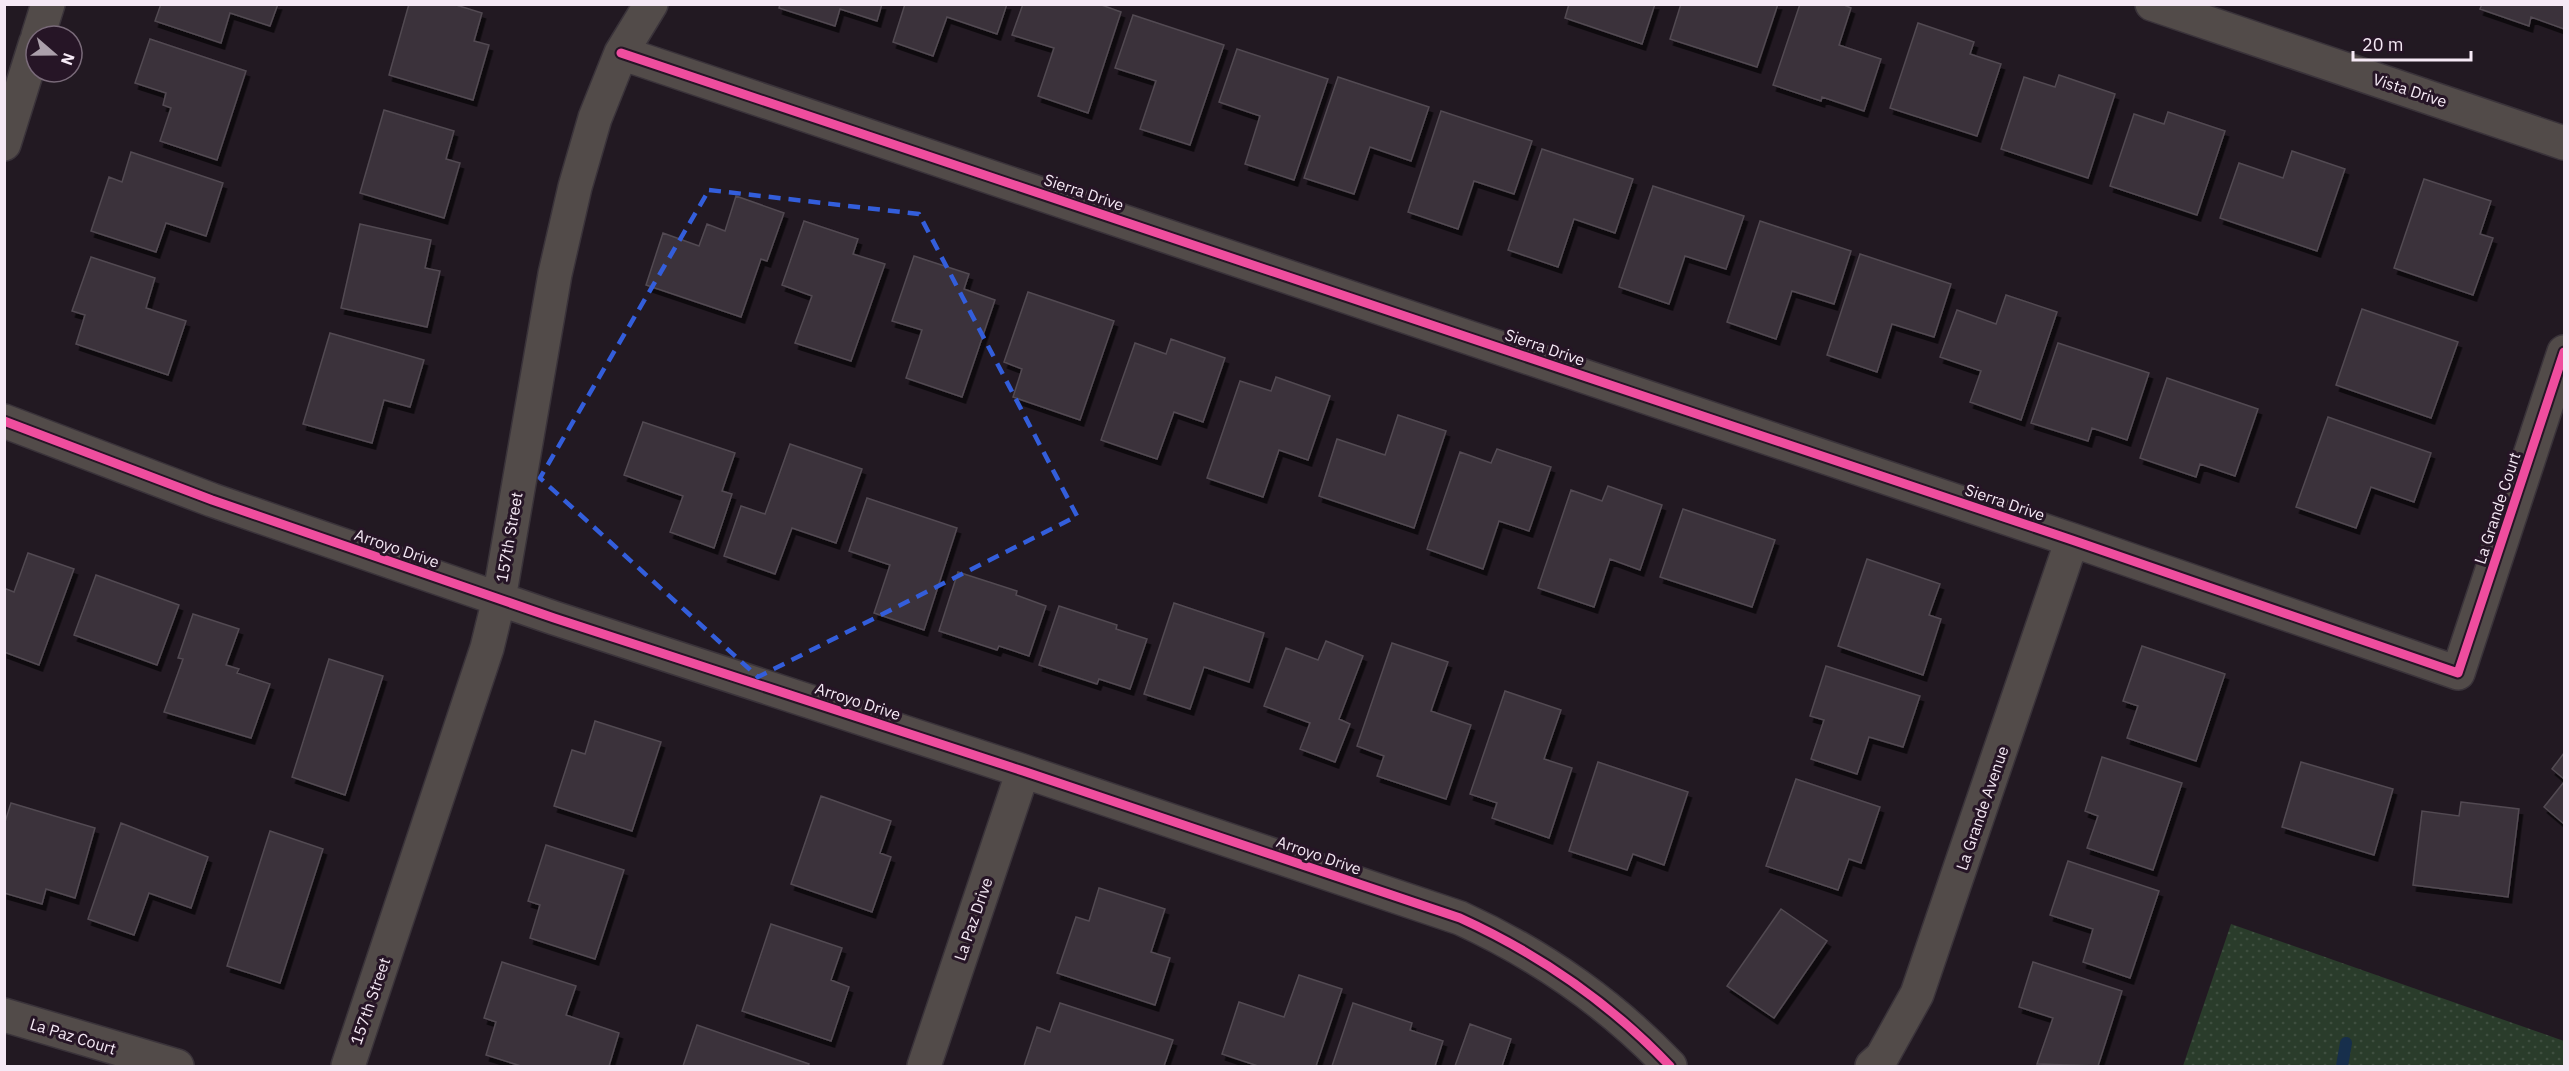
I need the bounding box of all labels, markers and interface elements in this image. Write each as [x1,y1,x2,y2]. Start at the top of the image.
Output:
north arrow [24,24,84,84]
scale bar [2353,24,2472,62]
text: 20 m [2362,33,2404,56]
text: N [57,50,79,68]
street label: Vista Drive [2371,69,2450,111]
street label: Sierra Drive [1041,169,1127,215]
street label: Sierra Drive [1502,324,1588,370]
street label: La Grande Court [2470,450,2524,566]
street label: Sierra Drive [1962,479,2048,525]
street label: 157th Street [491,490,527,584]
street label: Arroyo Drive [352,524,442,572]
street label: Arroyo Drive [813,678,903,724]
street label: La Grande Avenue [1951,743,2013,873]
street label: Arroyo Drive [1274,831,1364,879]
street label: La Paz Drive [949,875,997,963]
street label: 157th Street [346,955,394,1047]
street label: La Paz Court [27,1013,119,1059]

